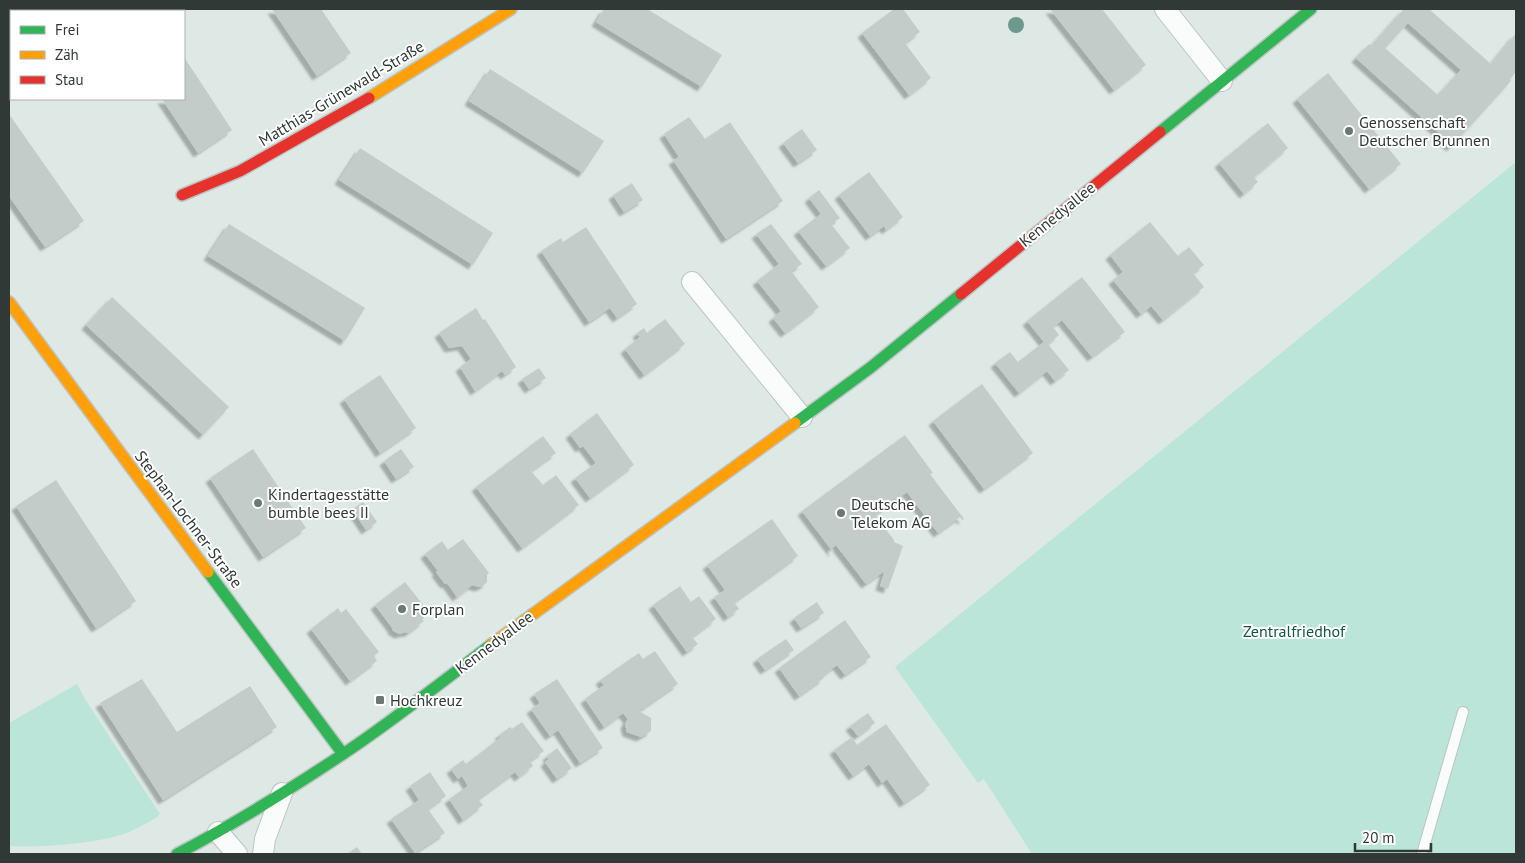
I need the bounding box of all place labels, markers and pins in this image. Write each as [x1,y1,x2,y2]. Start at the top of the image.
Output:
place label: Genossenschaft Deutscher Brunnen [1359,112,1490,150]
marker: Genossenschaft Deutscher Brunnen [1343,125,1355,137]
place label: Kindertagesstätte bumble bees II [268,484,389,522]
place label: Deutsche Telekom AG [851,494,930,532]
marker: Kindertagesstätte bumble bees II [252,497,264,509]
marker: Deutsche Telekom AG [835,507,847,519]
place label: Forplan [412,599,464,619]
marker: Forplan [396,603,408,615]
place label: Hochkreuz [390,690,462,710]
marker: Hochkreuz [374,694,386,706]

